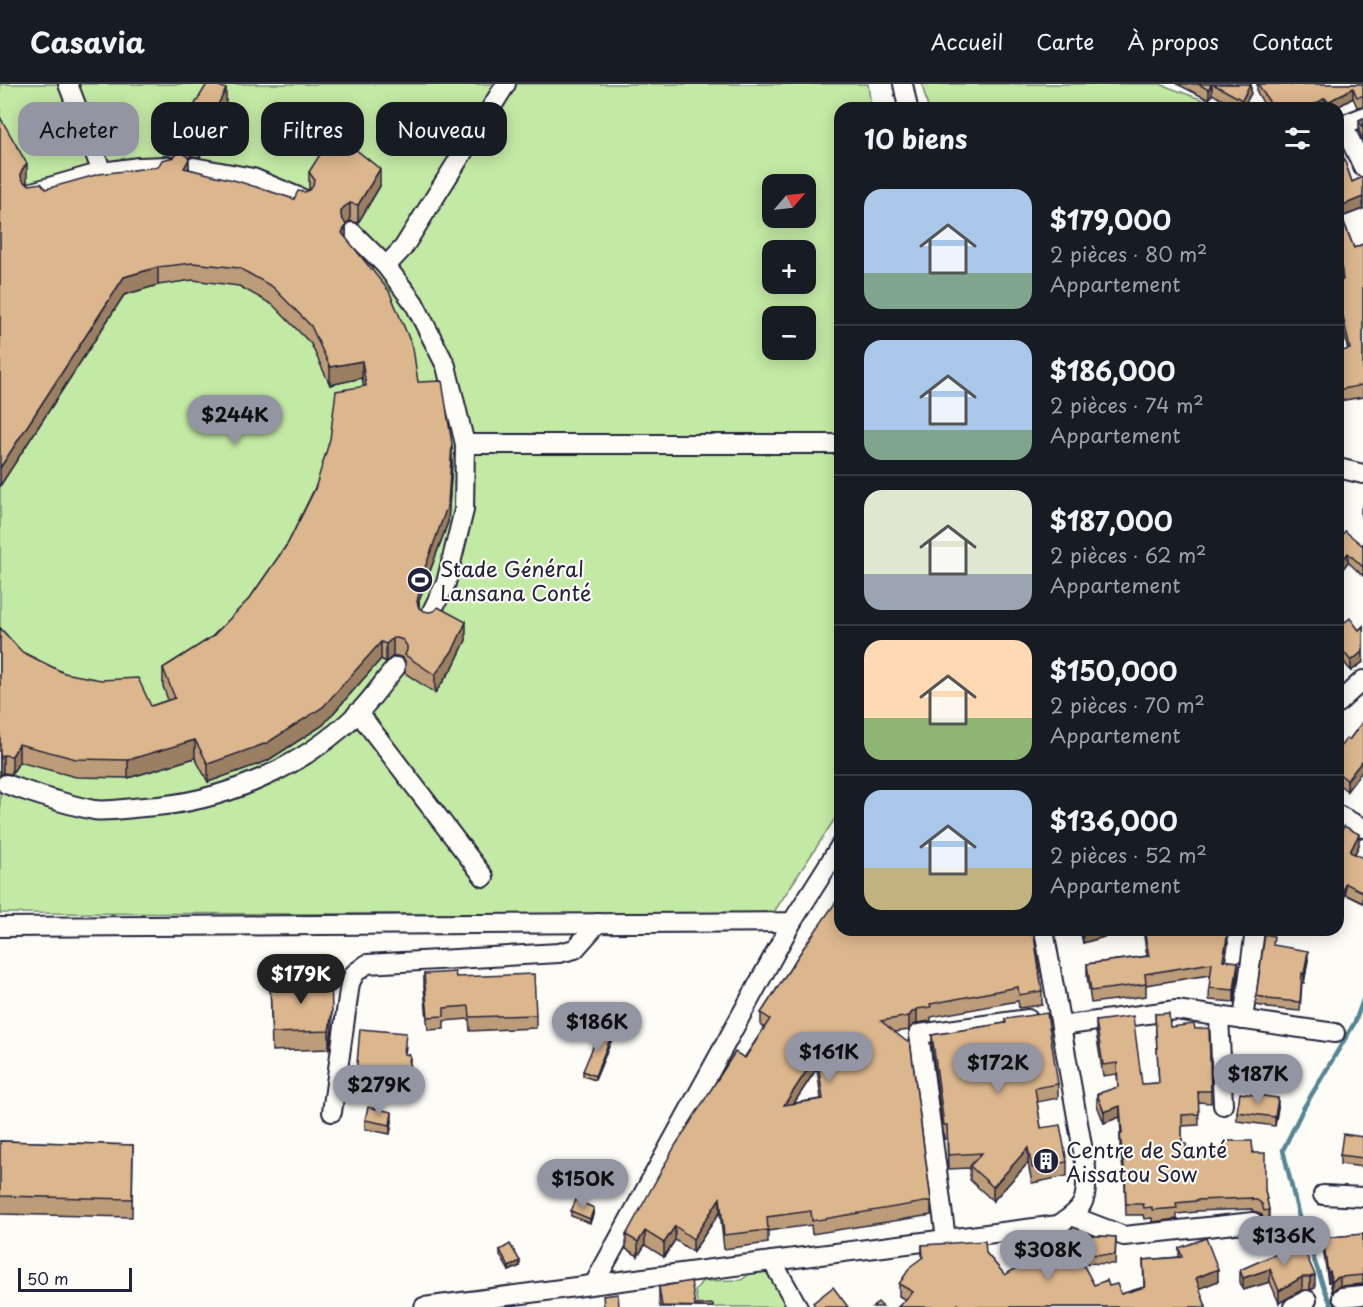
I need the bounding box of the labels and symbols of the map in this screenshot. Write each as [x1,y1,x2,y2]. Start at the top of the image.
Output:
north arrow [762,174,816,228]
pin: $244K [193,395,277,446]
place label: Stade Général Lansana Conté [440,552,591,608]
sports icon: Stade Général Lansana Conté [405,565,435,595]
pin: $179K [259,954,343,1005]
pin: $186K [555,1002,639,1053]
pin: $161K [787,1032,871,1083]
pin: $172K [956,1043,1040,1094]
pin: $187K [1216,1054,1300,1105]
pin: $279K [337,1065,421,1116]
place label: Centre de Santé Aissatou Sow [1066,1133,1227,1189]
building icon: Centre de Santé Aissatou Sow [1031,1146,1061,1176]
pin: $150K [541,1159,625,1210]
pin: $136K [1242,1216,1326,1267]
pin: $308K [1006,1230,1090,1281]
scale bar [18,1265,132,1292]

